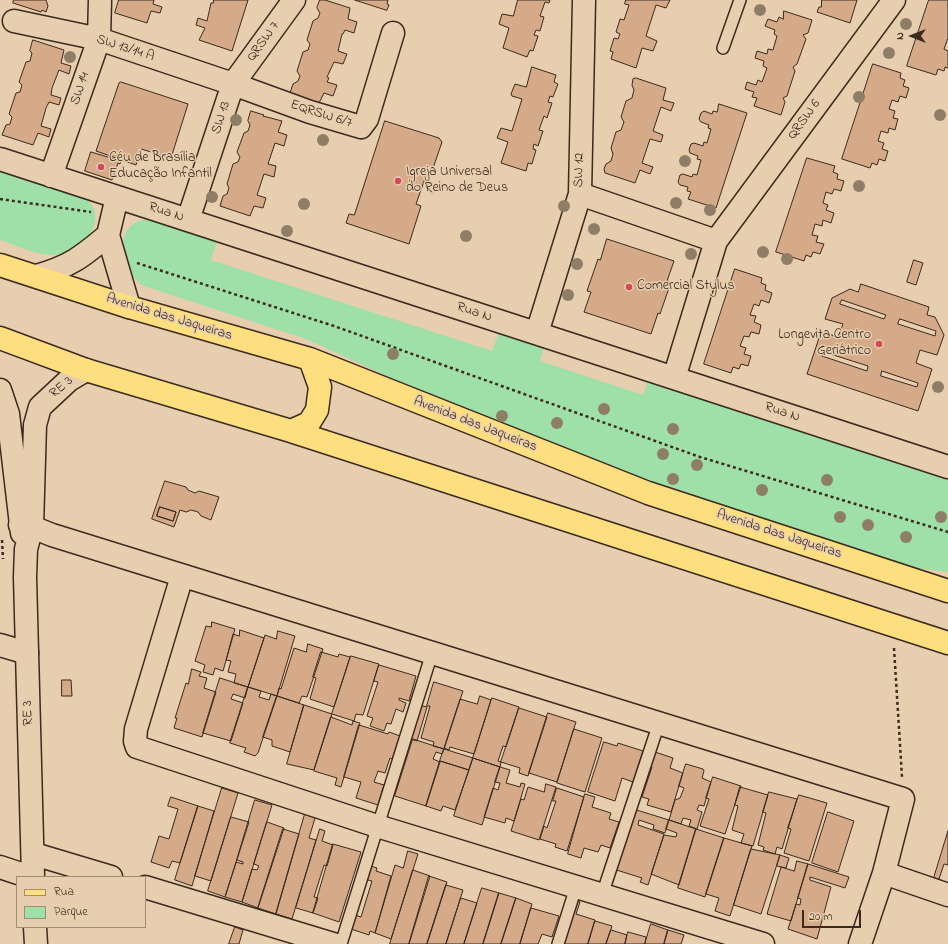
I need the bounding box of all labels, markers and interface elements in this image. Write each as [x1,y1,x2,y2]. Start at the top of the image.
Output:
north arrow [892,16,932,56]
street label: QRSW 7 [244,19,284,65]
street label: SW 13/14 A [94,32,156,66]
text: N [892,32,908,40]
street label: SW 14 [68,70,94,108]
street label: EQRSW 6/7 [288,97,354,133]
street label: QRSW 6 [785,97,825,143]
street label: SW 13 [209,99,235,137]
place label: Céu de Brasília Educação Infantil [109,151,212,184]
street label: SW 12 [571,152,589,188]
marker: Céu de Brasília Educação Infantil [96,162,106,172]
place label: Igreja Universal do Reino de Deus [406,165,508,198]
marker: Igreja Universal do Reino de Deus [393,176,403,186]
street label: Rua N [146,199,186,227]
place label: Comercial Stylus [637,279,735,295]
marker: Comercial Stylus [624,282,634,292]
street label: Avenida das Jaqueiras [104,291,234,345]
street label: Rua N [454,299,494,327]
place label: Longevita Centro Geriátrico [778,328,871,360]
marker: Longevita Centro Geriátrico [874,339,884,349]
street label: RE 3 [47,373,77,403]
street label: Avenida das Jaqueiras [411,394,539,456]
street label: Rua N [762,399,802,427]
street label: Avenida das Jaqueiras [714,507,844,563]
street label: RE 3 [20,700,38,726]
legend [16,876,146,928]
text: Rua [54,883,74,901]
scale bar [804,902,863,928]
text: Parque [54,903,88,921]
text: 20 m [809,908,832,926]

